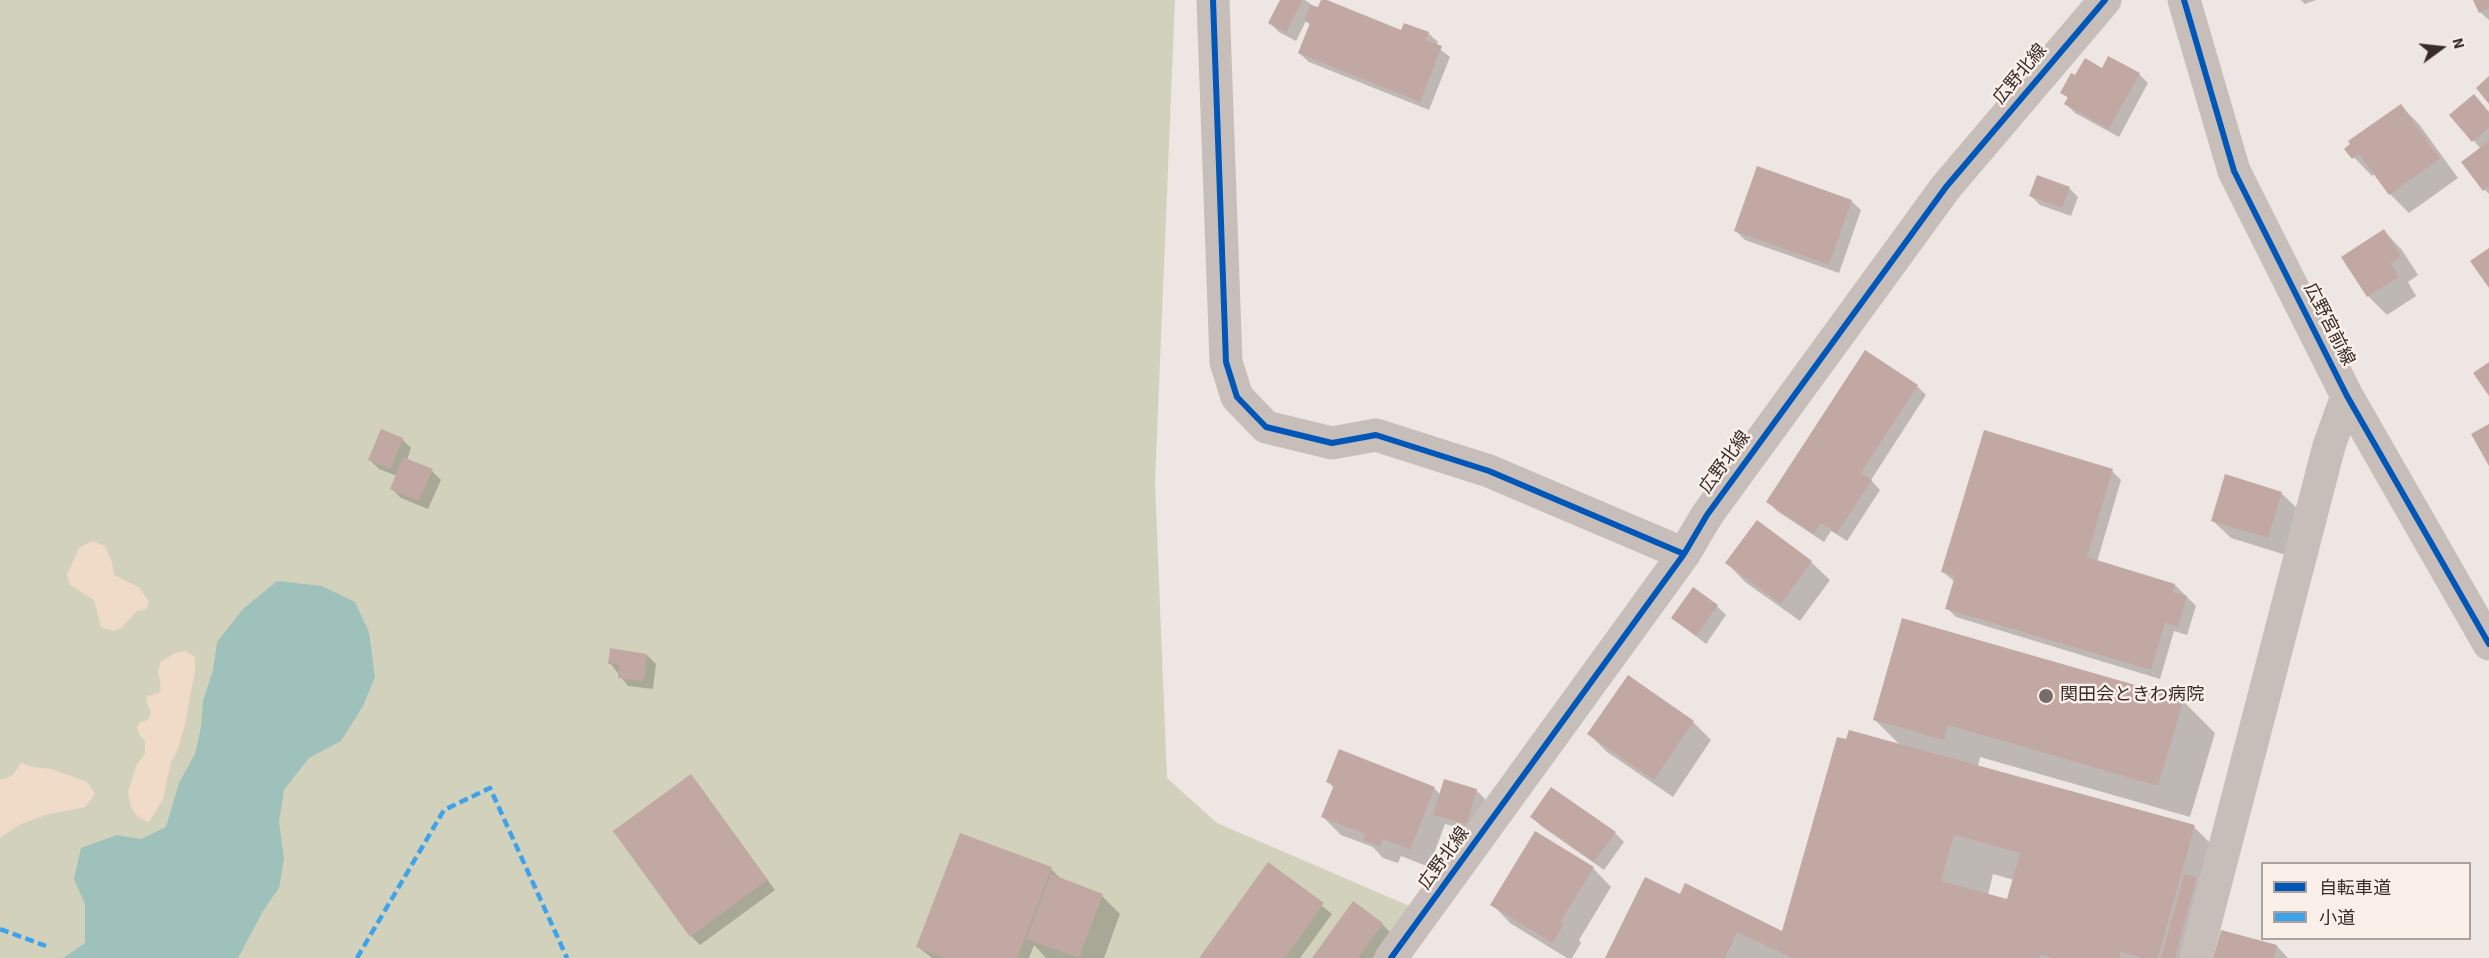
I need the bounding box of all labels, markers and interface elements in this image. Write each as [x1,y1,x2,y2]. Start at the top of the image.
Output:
north arrow [2411,18,2471,78]
text: N [2446,35,2470,51]
street label: 広野北線 [1990,40,2052,110]
street label: 広野宮前線 [2298,280,2358,370]
street label: 広野北線 [1696,428,1756,498]
place label: 関田会ときわ病院 [2060,685,2204,707]
marker: 関田会ときわ病院 [2037,687,2055,705]
street label: 広野北線 [1415,824,1475,894]
legend [2261,862,2471,940]
text: 自転車道 [2319,876,2391,901]
text: 小道 [2319,906,2355,931]

